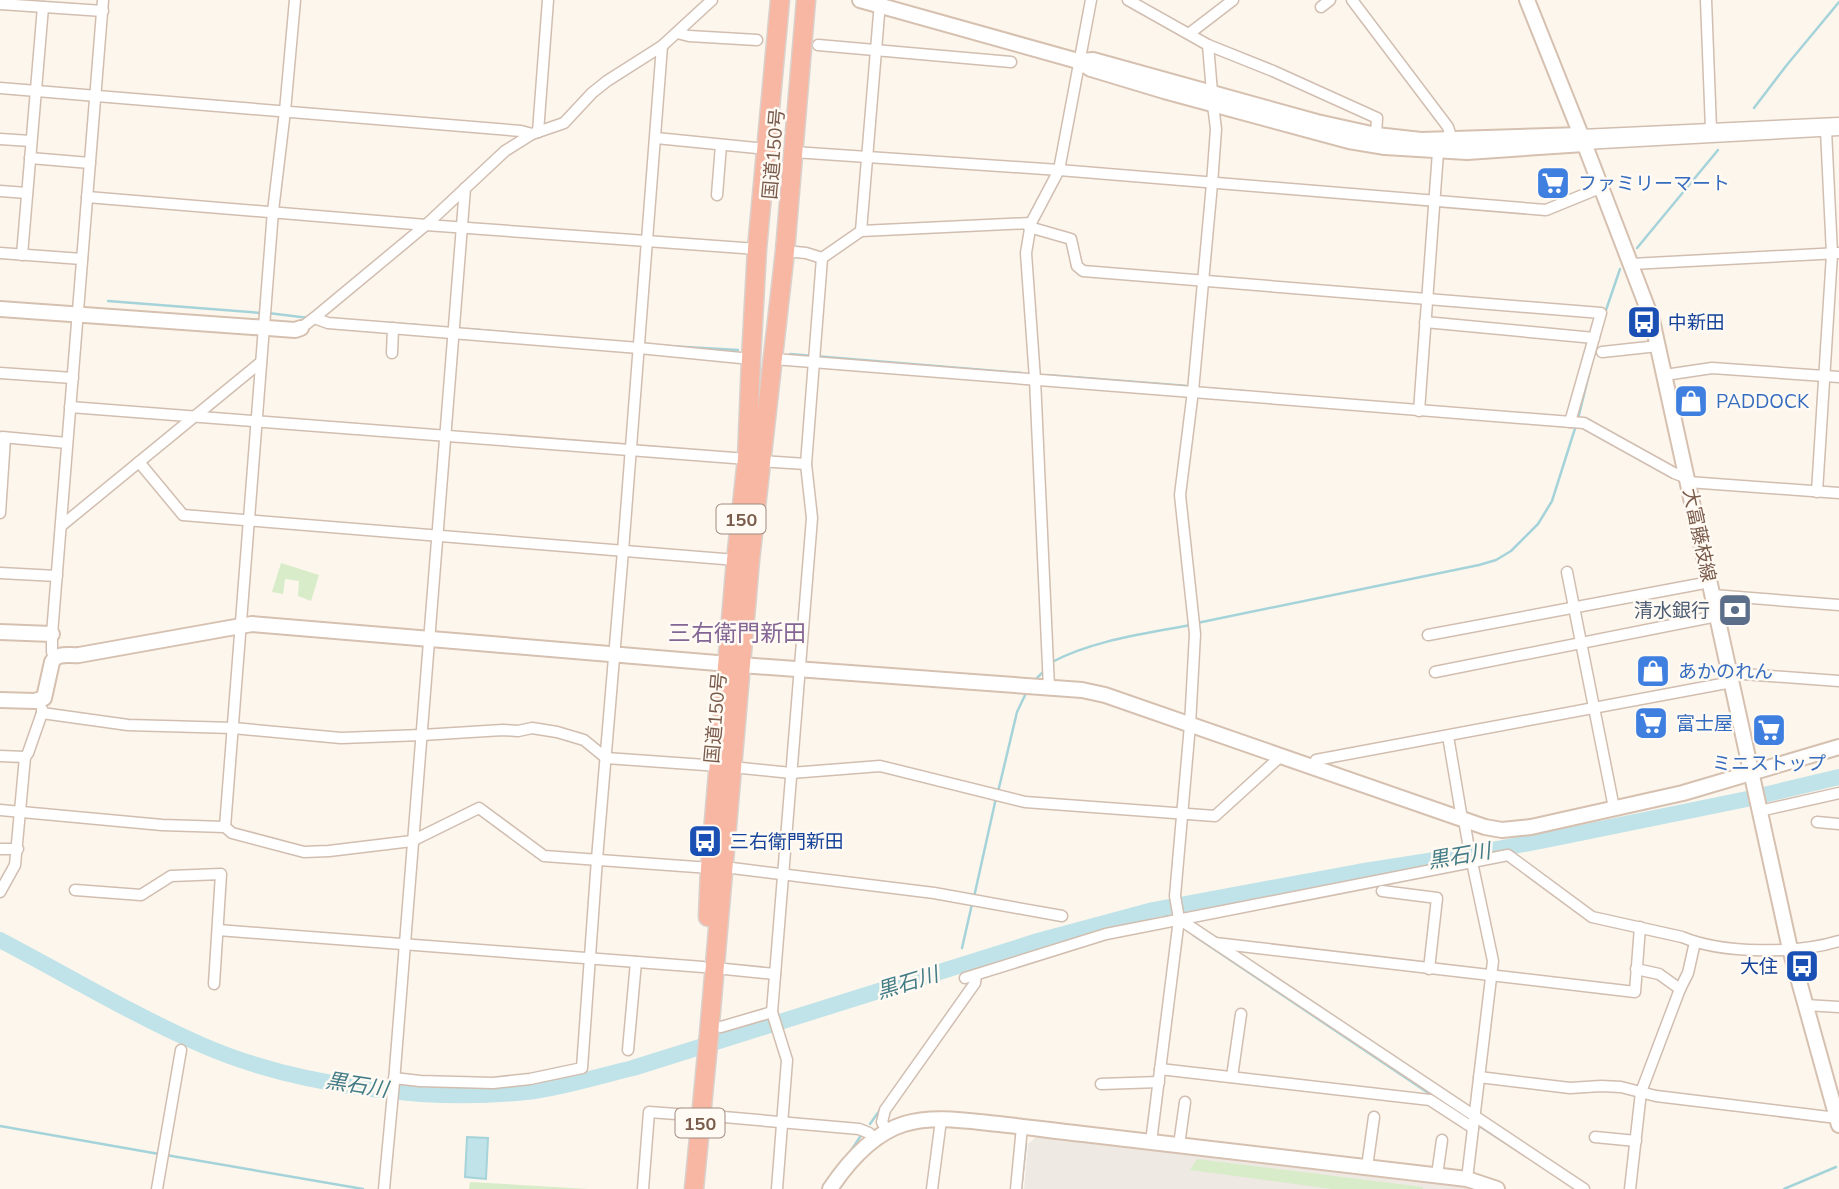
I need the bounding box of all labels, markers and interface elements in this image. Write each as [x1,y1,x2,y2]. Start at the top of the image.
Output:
street label: 国道150号 [757,108,789,200]
supermarket icon: ファミリーマート [1534,164,1572,202]
place label: ファミリーマート [1578,171,1730,195]
bus stop icon: 中新田 [1625,303,1663,341]
place label: 中新田 [1668,310,1725,334]
shop icon: PADDOCK [1672,382,1710,420]
place label: PADDOCK [1716,389,1810,413]
street label: 大富藤枝線 [1678,486,1722,584]
road number: 150 [716,504,766,534]
bank icon: 清水銀行 [1716,591,1754,629]
place label: 清水銀行 [1634,598,1710,622]
district label: 三右衛門新田 [668,618,806,647]
shop icon: あかのれん [1634,652,1672,690]
place label: あかのれん [1678,659,1773,683]
street label: 国道150号 [699,672,731,764]
supermarket icon: 富士屋 [1632,704,1670,742]
place label: 富士屋 [1676,711,1733,735]
supermarket icon: ミニストップ [1750,711,1788,749]
place label: ミニストップ [1712,751,1826,775]
bus stop icon: 三右衛門新田 [686,822,724,860]
place label: 三右衛門新田 [730,829,844,853]
water label: 黒石川 [1426,836,1494,873]
bus stop icon: 大住 [1783,947,1821,985]
place label: 大住 [1740,954,1778,978]
water label: 黒石川 [873,960,943,1004]
water label: 黒石川 [324,1066,392,1102]
road number: 150 [676,1108,724,1138]

